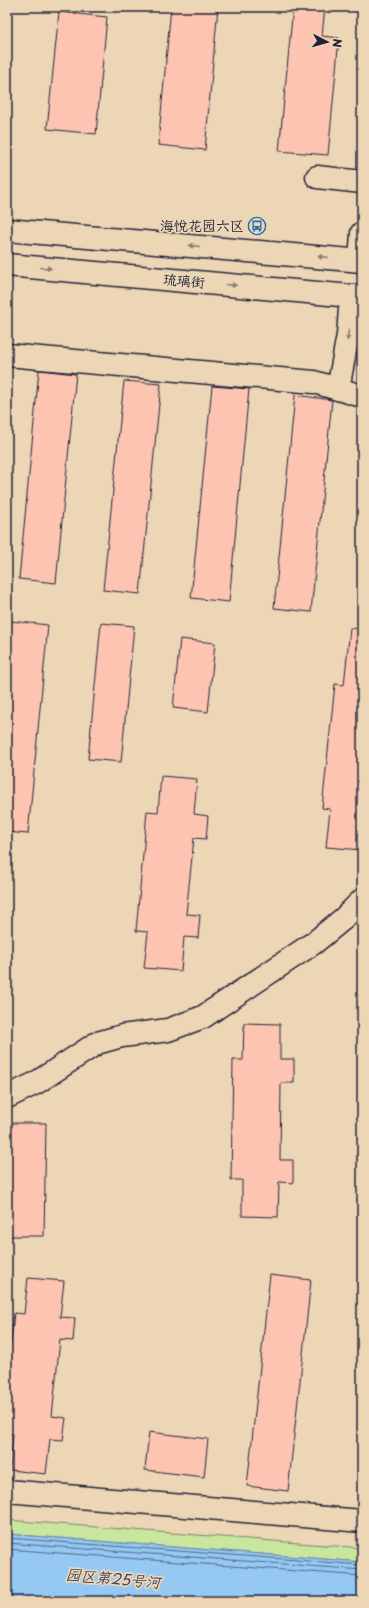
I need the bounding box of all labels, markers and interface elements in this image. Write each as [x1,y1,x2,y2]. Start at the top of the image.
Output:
north arrow [307,22,347,62]
text: N [329,38,346,49]
place label: 海悦花园六区 [160,215,244,236]
bus stop icon: 海悦花园六区 [247,216,267,236]
one-way arrow [188,243,200,250]
one-way arrow [317,254,329,261]
one-way arrow [40,265,52,271]
street label: 琉璃街 [162,268,206,293]
one-way arrow [225,282,237,288]
one-way arrow [345,329,351,341]
water label: 园区第25号河 [65,1562,164,1593]

